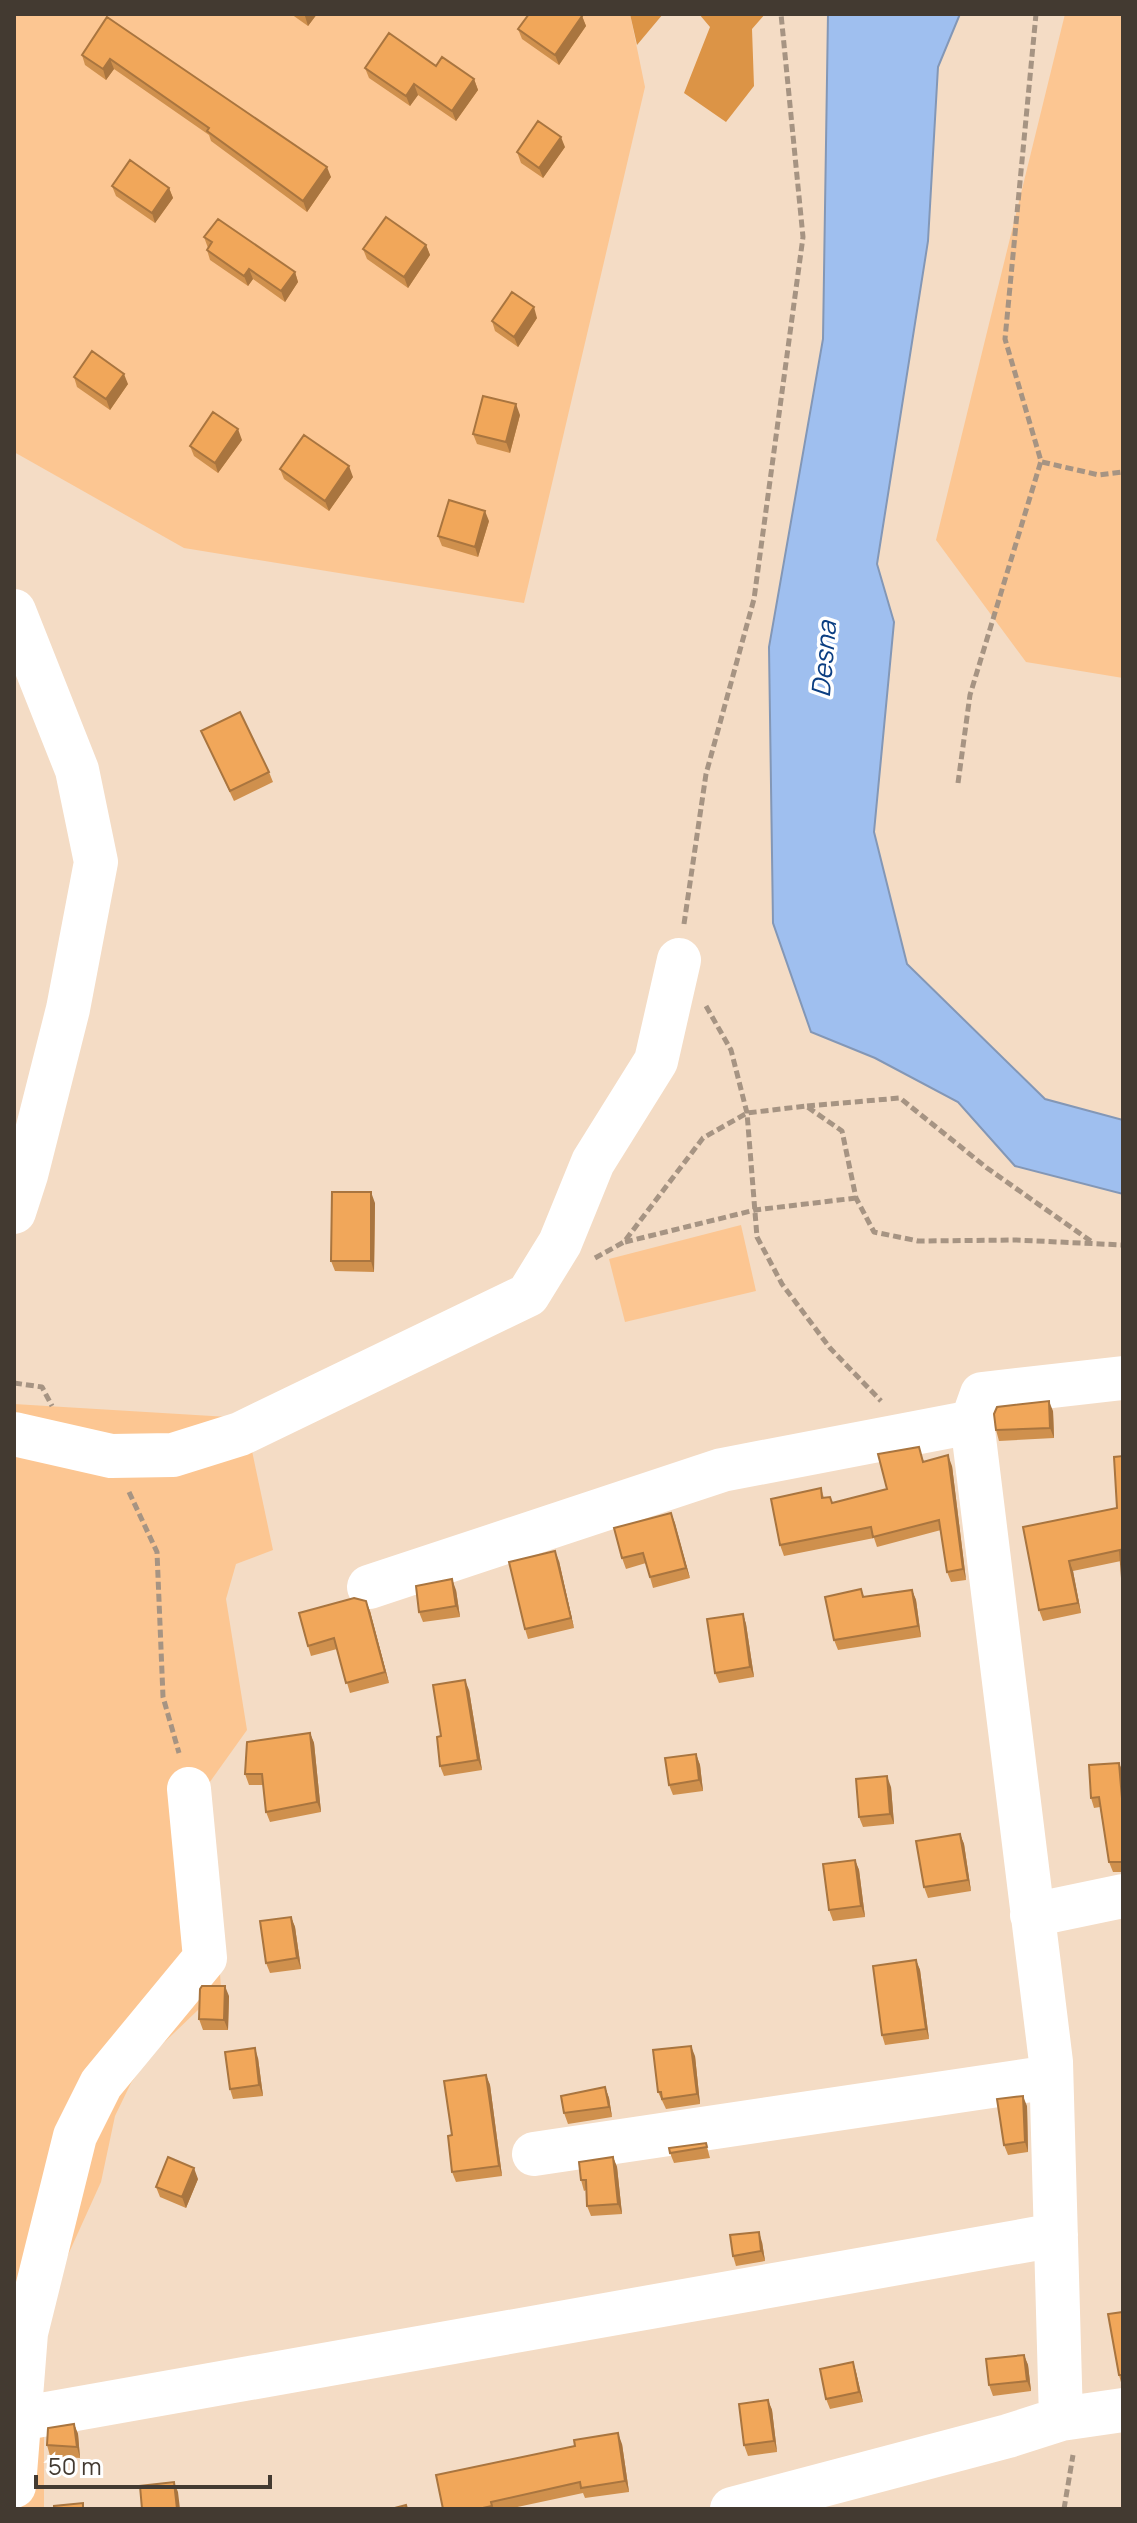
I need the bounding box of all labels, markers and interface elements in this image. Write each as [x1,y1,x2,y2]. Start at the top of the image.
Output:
water label: Desna [802,618,844,698]
scale bar [36,2439,270,2489]
text: 50 m [48,2449,102,2482]

